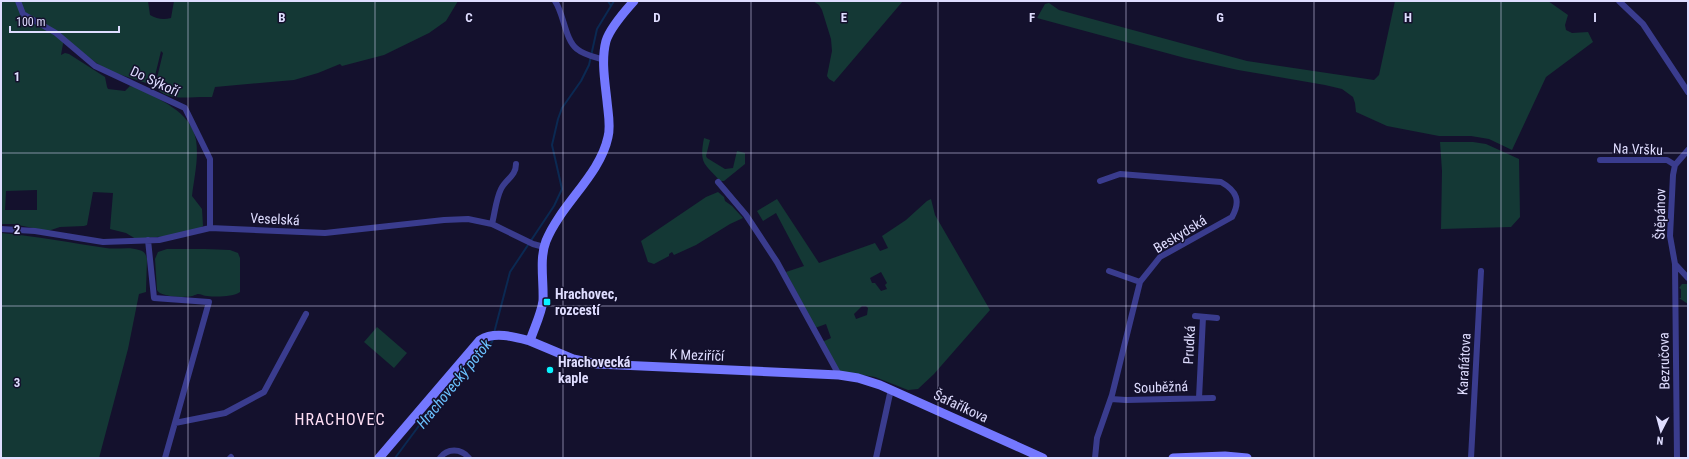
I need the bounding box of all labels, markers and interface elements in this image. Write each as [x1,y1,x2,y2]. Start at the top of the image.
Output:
scale bar [10,8,119,34]
text: B [278,10,286,25]
text: C [465,10,473,25]
text: D [653,10,661,25]
text: E [841,10,848,25]
text: F [1029,10,1035,25]
text: G [1216,10,1224,25]
text: H [1404,10,1412,25]
text: I [1593,10,1597,25]
text: 100 m [16,15,46,29]
street label: Do Sýkoří [128,63,183,100]
text: 1 [14,69,20,84]
street label: Na Vršku [1613,140,1663,158]
street label: Štěpánov [1651,188,1668,240]
street label: Veselská [250,210,300,228]
street label: Beskydská [1151,212,1209,256]
text: 2 [14,222,21,237]
place label: Hrachovec, rozcestí [555,286,618,318]
marker: Hrachovec, rozcestí [542,297,552,307]
street label: Prudká [1180,325,1198,365]
street label: Bezručova [1656,332,1672,390]
street label: Karafiátova [1454,333,1474,395]
water label: Hrachovecký potok [413,336,496,432]
street label: K Meziříčí [669,346,725,364]
place label: Hrachovecká kaple [558,354,631,386]
marker: Hrachovecká kaple [545,365,555,375]
text: 3 [14,375,20,390]
street label: Souběžná [1134,378,1188,396]
street label: Šafaříkova [931,385,991,426]
district label: HRACHOVEC [295,410,385,429]
north arrow [1641,411,1681,451]
text: N [1656,434,1664,447]

